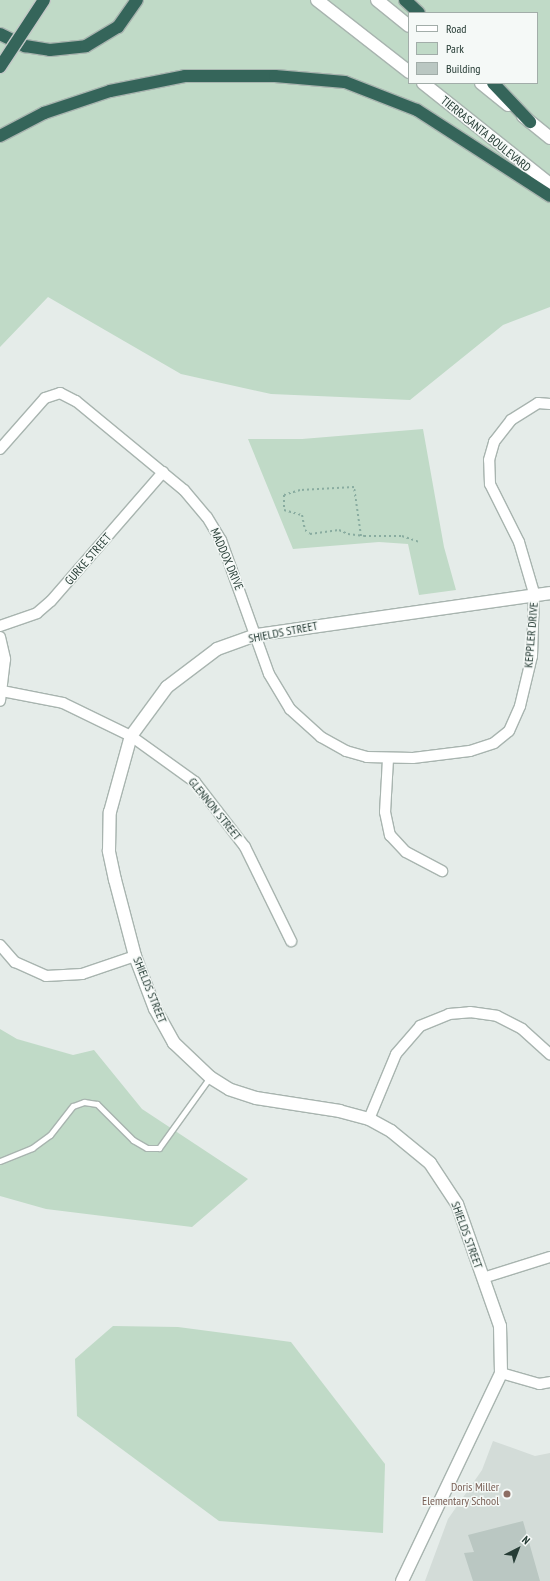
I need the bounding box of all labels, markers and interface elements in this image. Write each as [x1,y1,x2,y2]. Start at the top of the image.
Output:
legend [408,12,538,84]
text: Road [446,21,466,36]
text: Park [446,41,464,56]
text: Building [446,61,481,76]
street label: TIERRASANTA BOULEVARD [438,93,534,175]
street label: MADDOX DRIVE [207,526,247,592]
street label: GURKE STREET [62,530,114,588]
street label: KEPPLER DRIVE [521,602,541,668]
street label: SHIELDS STREET [247,618,319,646]
street label: GLENNON STREET [185,775,245,843]
street label: SHIELDS STREET [130,955,170,1025]
street label: SHIELDS STREET [448,1199,486,1271]
place label: Doris Miller Elementary School [422,1480,499,1508]
marker: Doris Miller Elementary School [502,1489,512,1499]
north arrow [498,1529,538,1569]
text: N [519,1533,533,1547]

